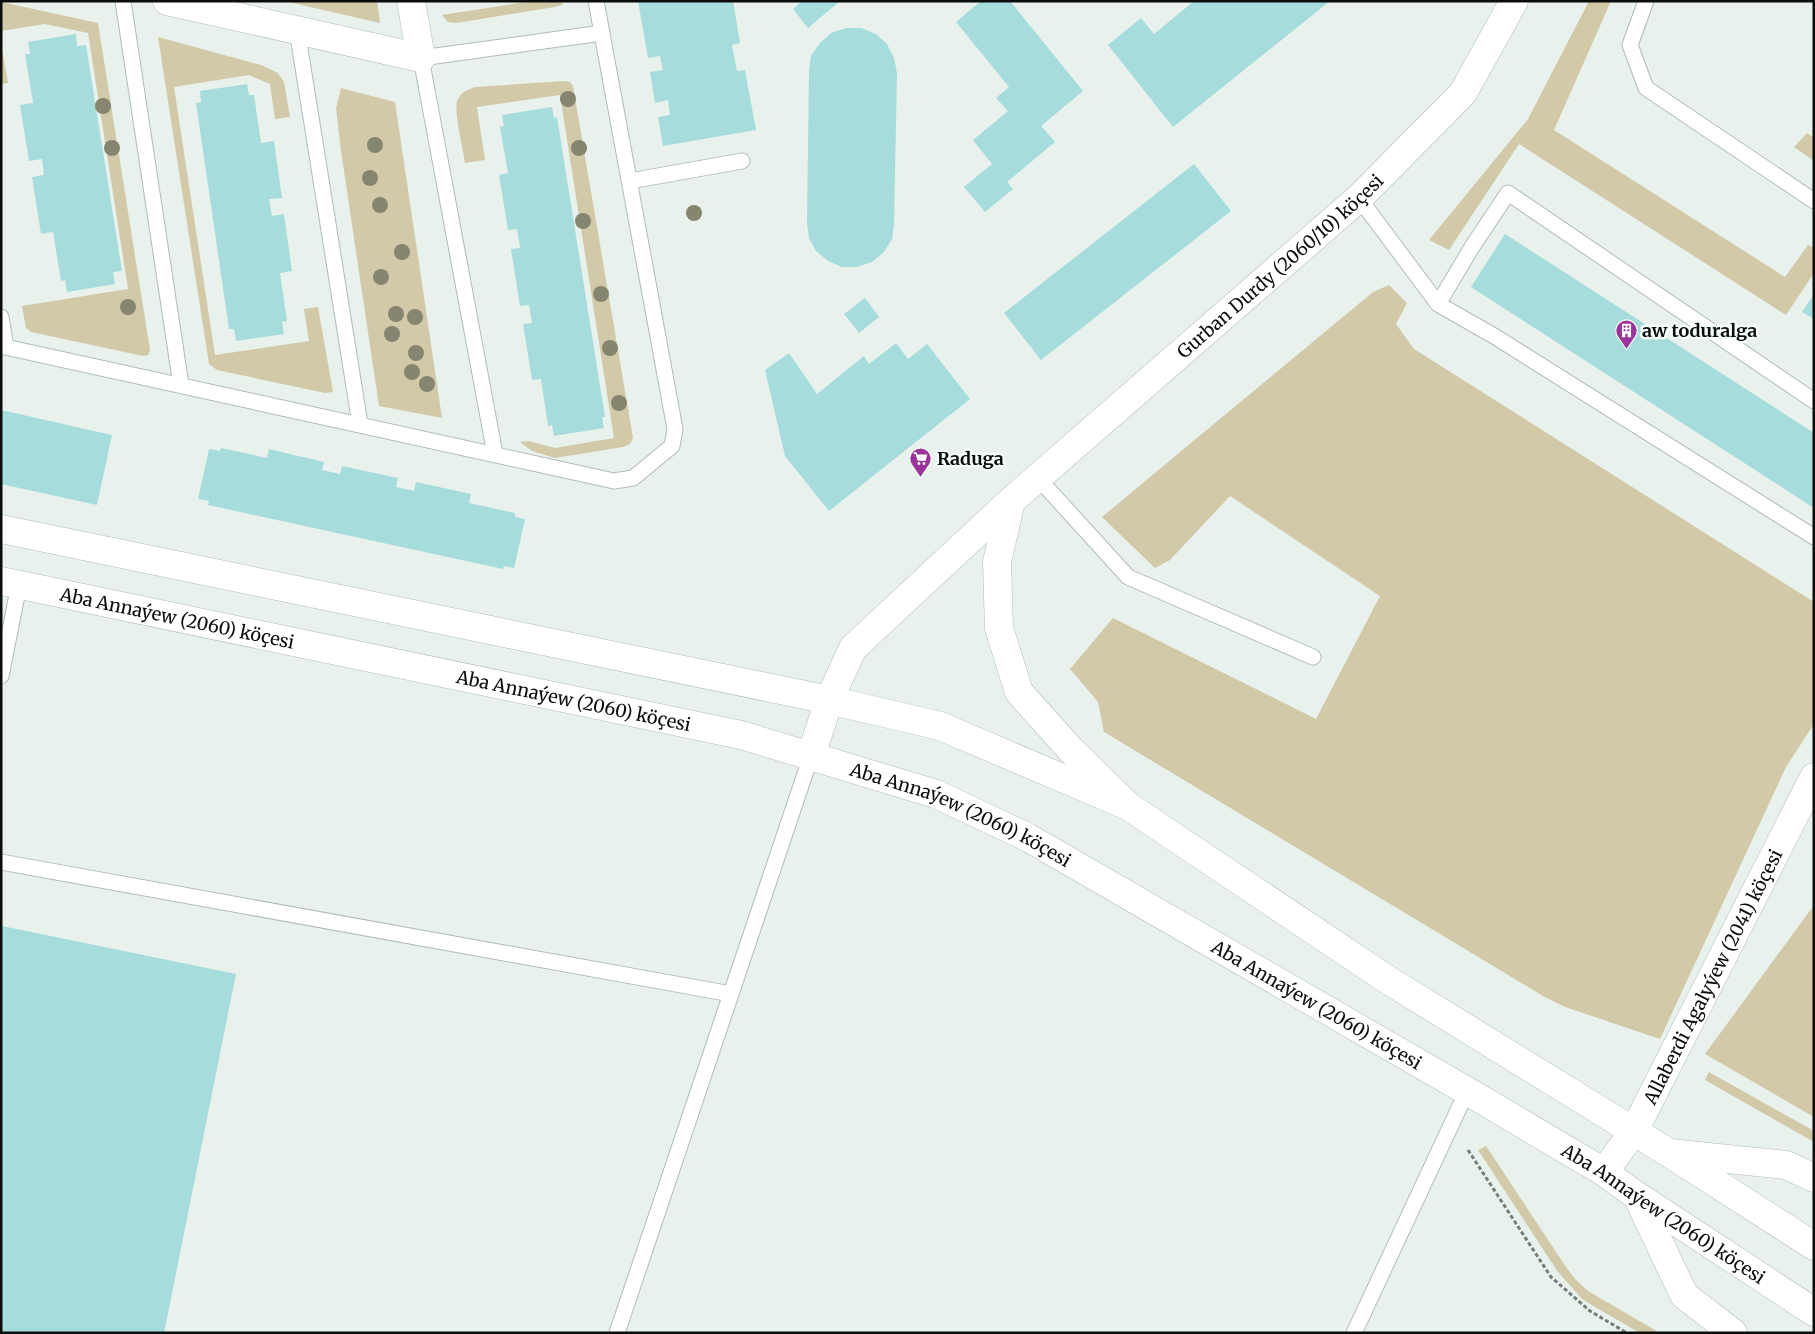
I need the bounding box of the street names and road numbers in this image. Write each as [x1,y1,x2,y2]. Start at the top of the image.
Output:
street label: Gurban Durdy (2060/10) köçesi [1172,169,1388,363]
street label: Aba Annaýew (2060) köçesi [57,582,297,653]
street label: Aba Annaýew (2060) köçesi [454,664,693,736]
street label: Aba Annaýew (2060) köçesi [847,757,1075,872]
street label: Allaberdi Agalyýew (2041) köçesi [1638,845,1787,1109]
street label: Aba Annaýew (2060) köçesi [1207,934,1426,1074]
street label: Aba Annaýew (2060) köçesi [1557,1138,1770,1289]

